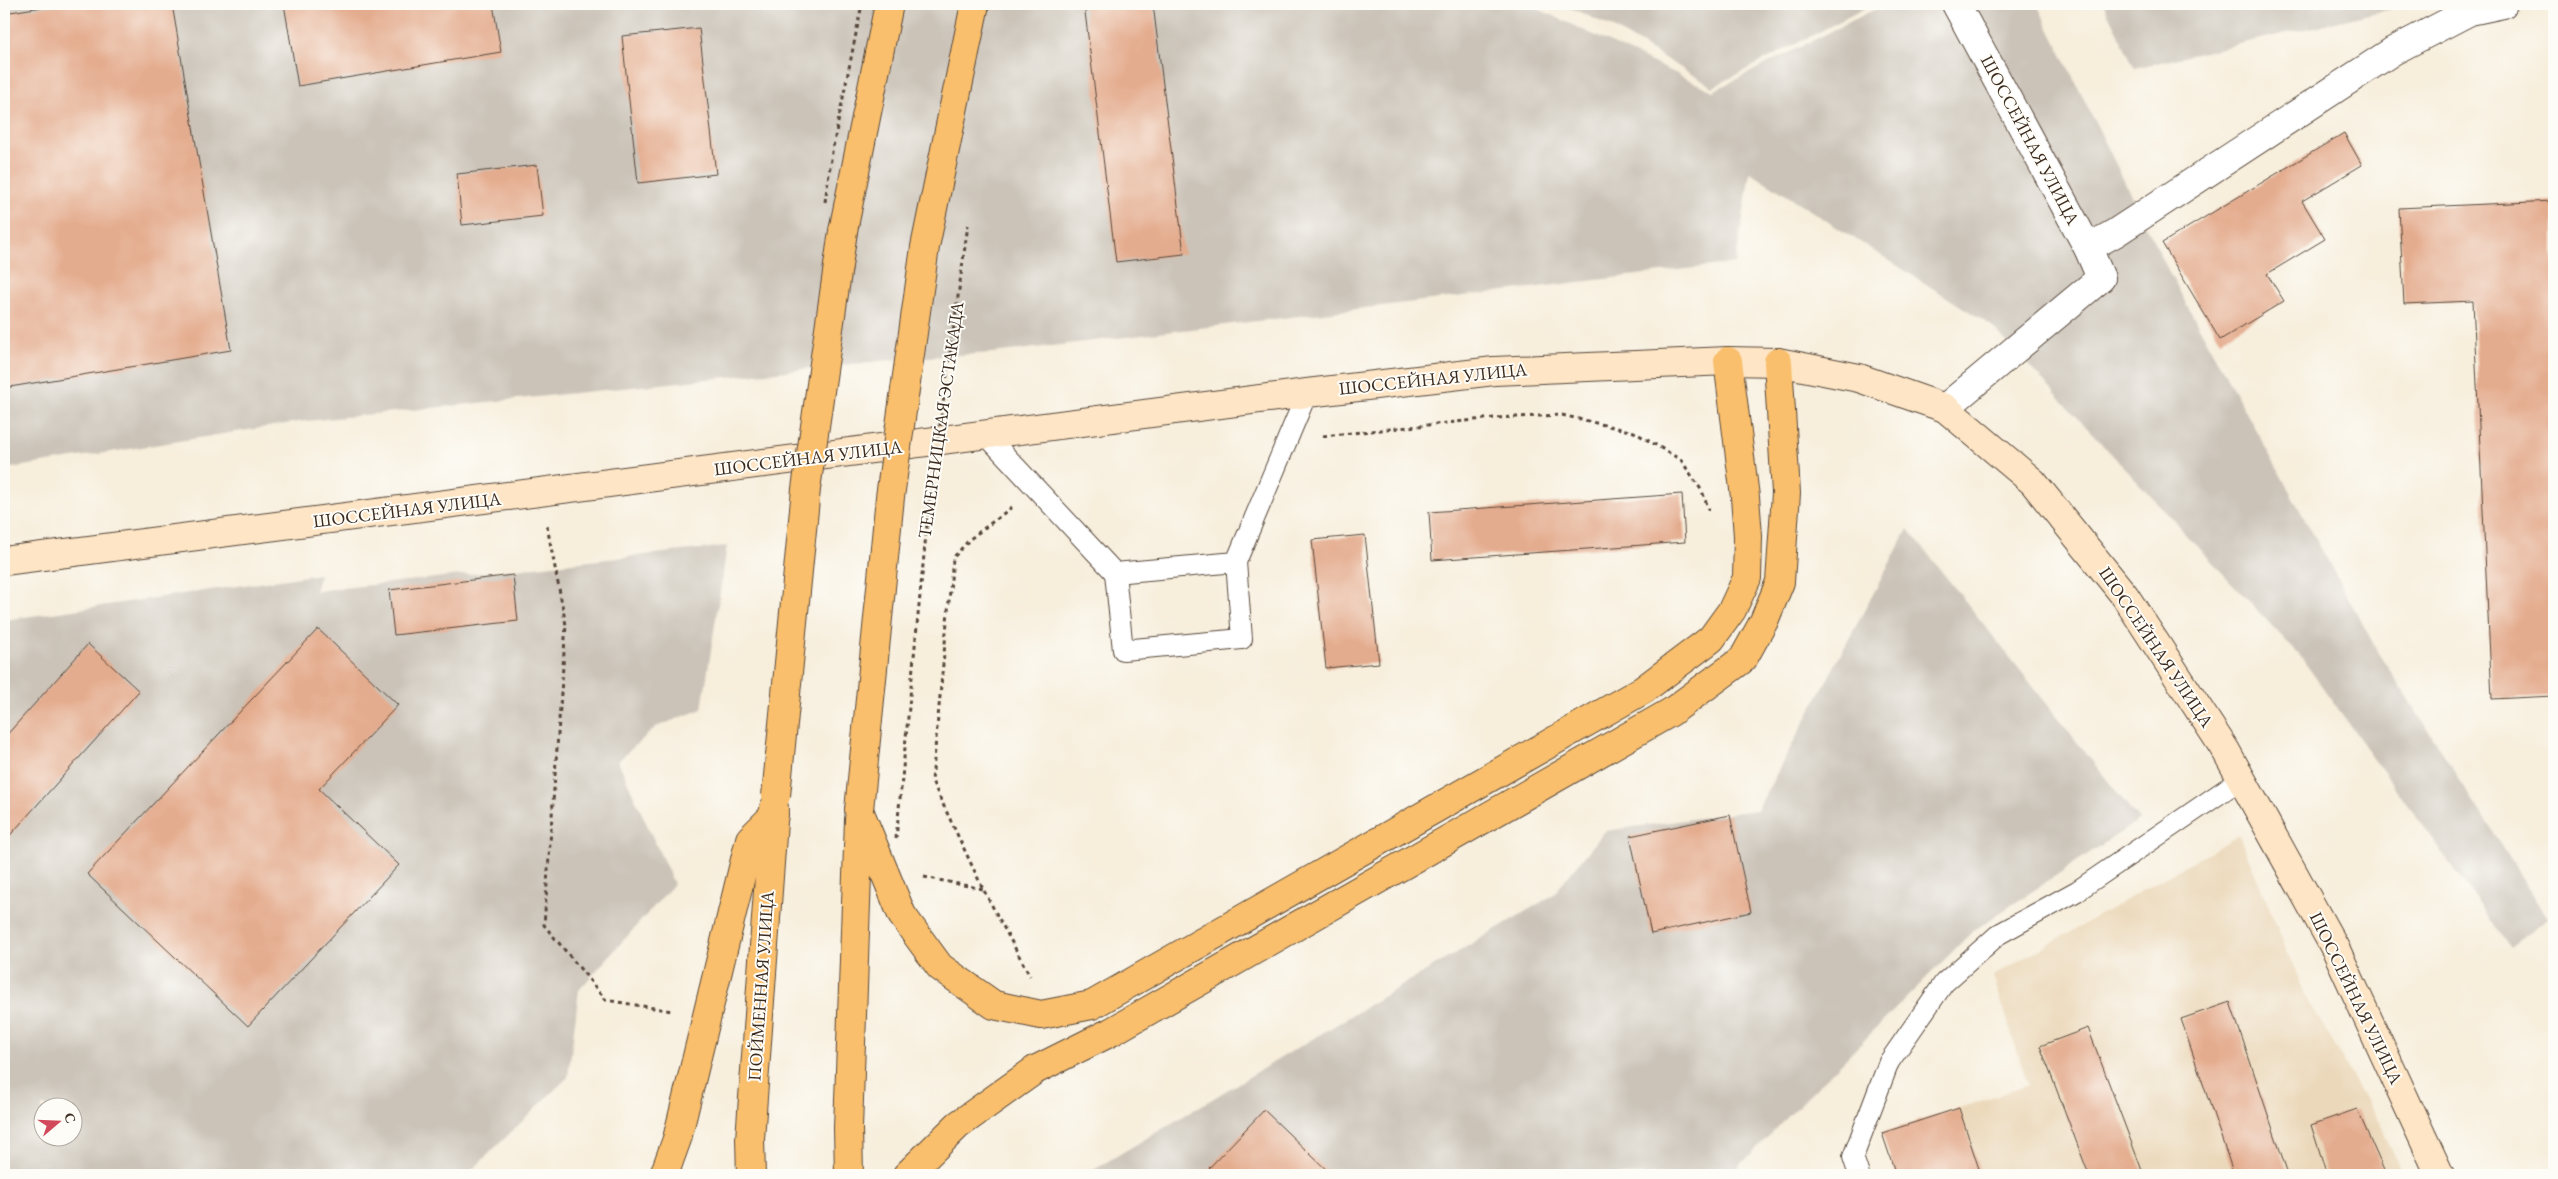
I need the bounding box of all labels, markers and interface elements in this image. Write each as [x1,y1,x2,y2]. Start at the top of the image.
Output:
street label: ШОССЕЙНАЯ УЛИЦА [1976,51,2085,229]
street label: ТЕМЕРНИЦКАЯ ЭСТАКАДА [913,300,969,540]
street label: ШОССЕЙНАЯ УЛИЦА [1338,357,1529,400]
street label: ШОССЕЙНАЯ УЛИЦА [713,434,904,480]
street label: ШОССЕЙНАЯ УЛИЦА [312,486,503,532]
street label: ШОССЕЙНАЯ УЛИЦА [2094,562,2219,732]
street label: ПОЙМЕННАЯ УЛИЦА [742,890,779,1082]
street label: ШОССЕЙНАЯ УЛИЦА [2305,908,2408,1088]
north arrow [32,1096,82,1146]
text: С [60,1110,80,1125]

